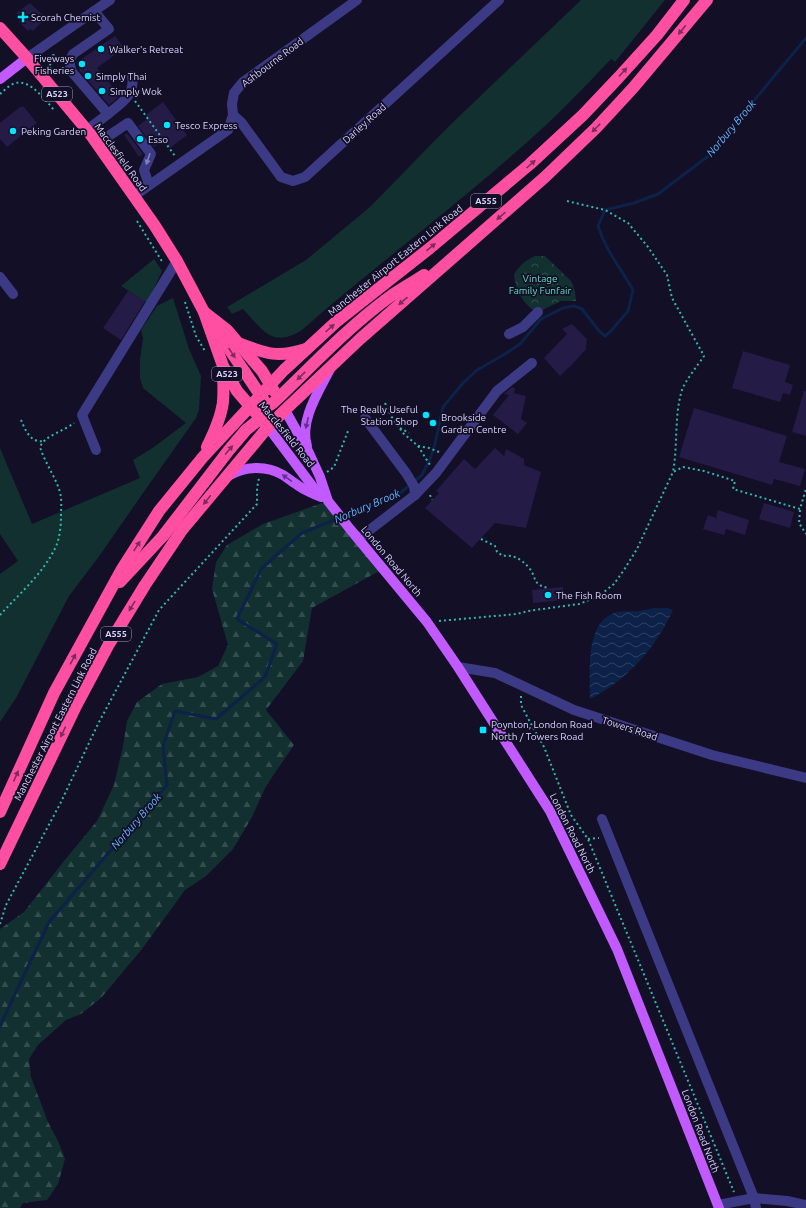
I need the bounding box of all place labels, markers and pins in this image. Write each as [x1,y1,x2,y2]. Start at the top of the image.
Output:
marker: Scorah Chemist [18,12,28,22]
place label: Scorah Chemist [31,12,100,23]
marker: Walker's Retreat [96,44,106,54]
place label: Walker's Retreat [109,44,183,55]
place label: Fiveways Fisheries [34,53,74,76]
marker: Fiveways Fisheries [77,59,87,69]
marker: Simply Thai [83,71,93,81]
place label: Simply Thai [96,71,147,82]
marker: Simply Wok [97,86,107,96]
place label: Simply Wok [110,86,162,97]
marker: Tesco Express [162,120,172,130]
place label: Tesco Express [175,120,237,131]
marker: Peking Garden [8,126,18,136]
place label: Peking Garden [21,126,86,137]
marker: Esso [135,134,145,144]
place label: Esso [148,134,168,145]
place label: The Really Useful Station Shop [341,404,418,427]
marker: The Really Useful Station Shop [421,410,431,420]
place label: Brookside Garden Centre [441,412,507,435]
marker: Brookside Garden Centre [428,418,438,428]
marker: The Fish Room [543,590,553,600]
place label: The Fish Room [556,590,622,601]
place label: Poynton, London Road North / Towers Road [491,719,593,742]
marker: Poynton, London Road North / Towers Road [478,725,488,735]

